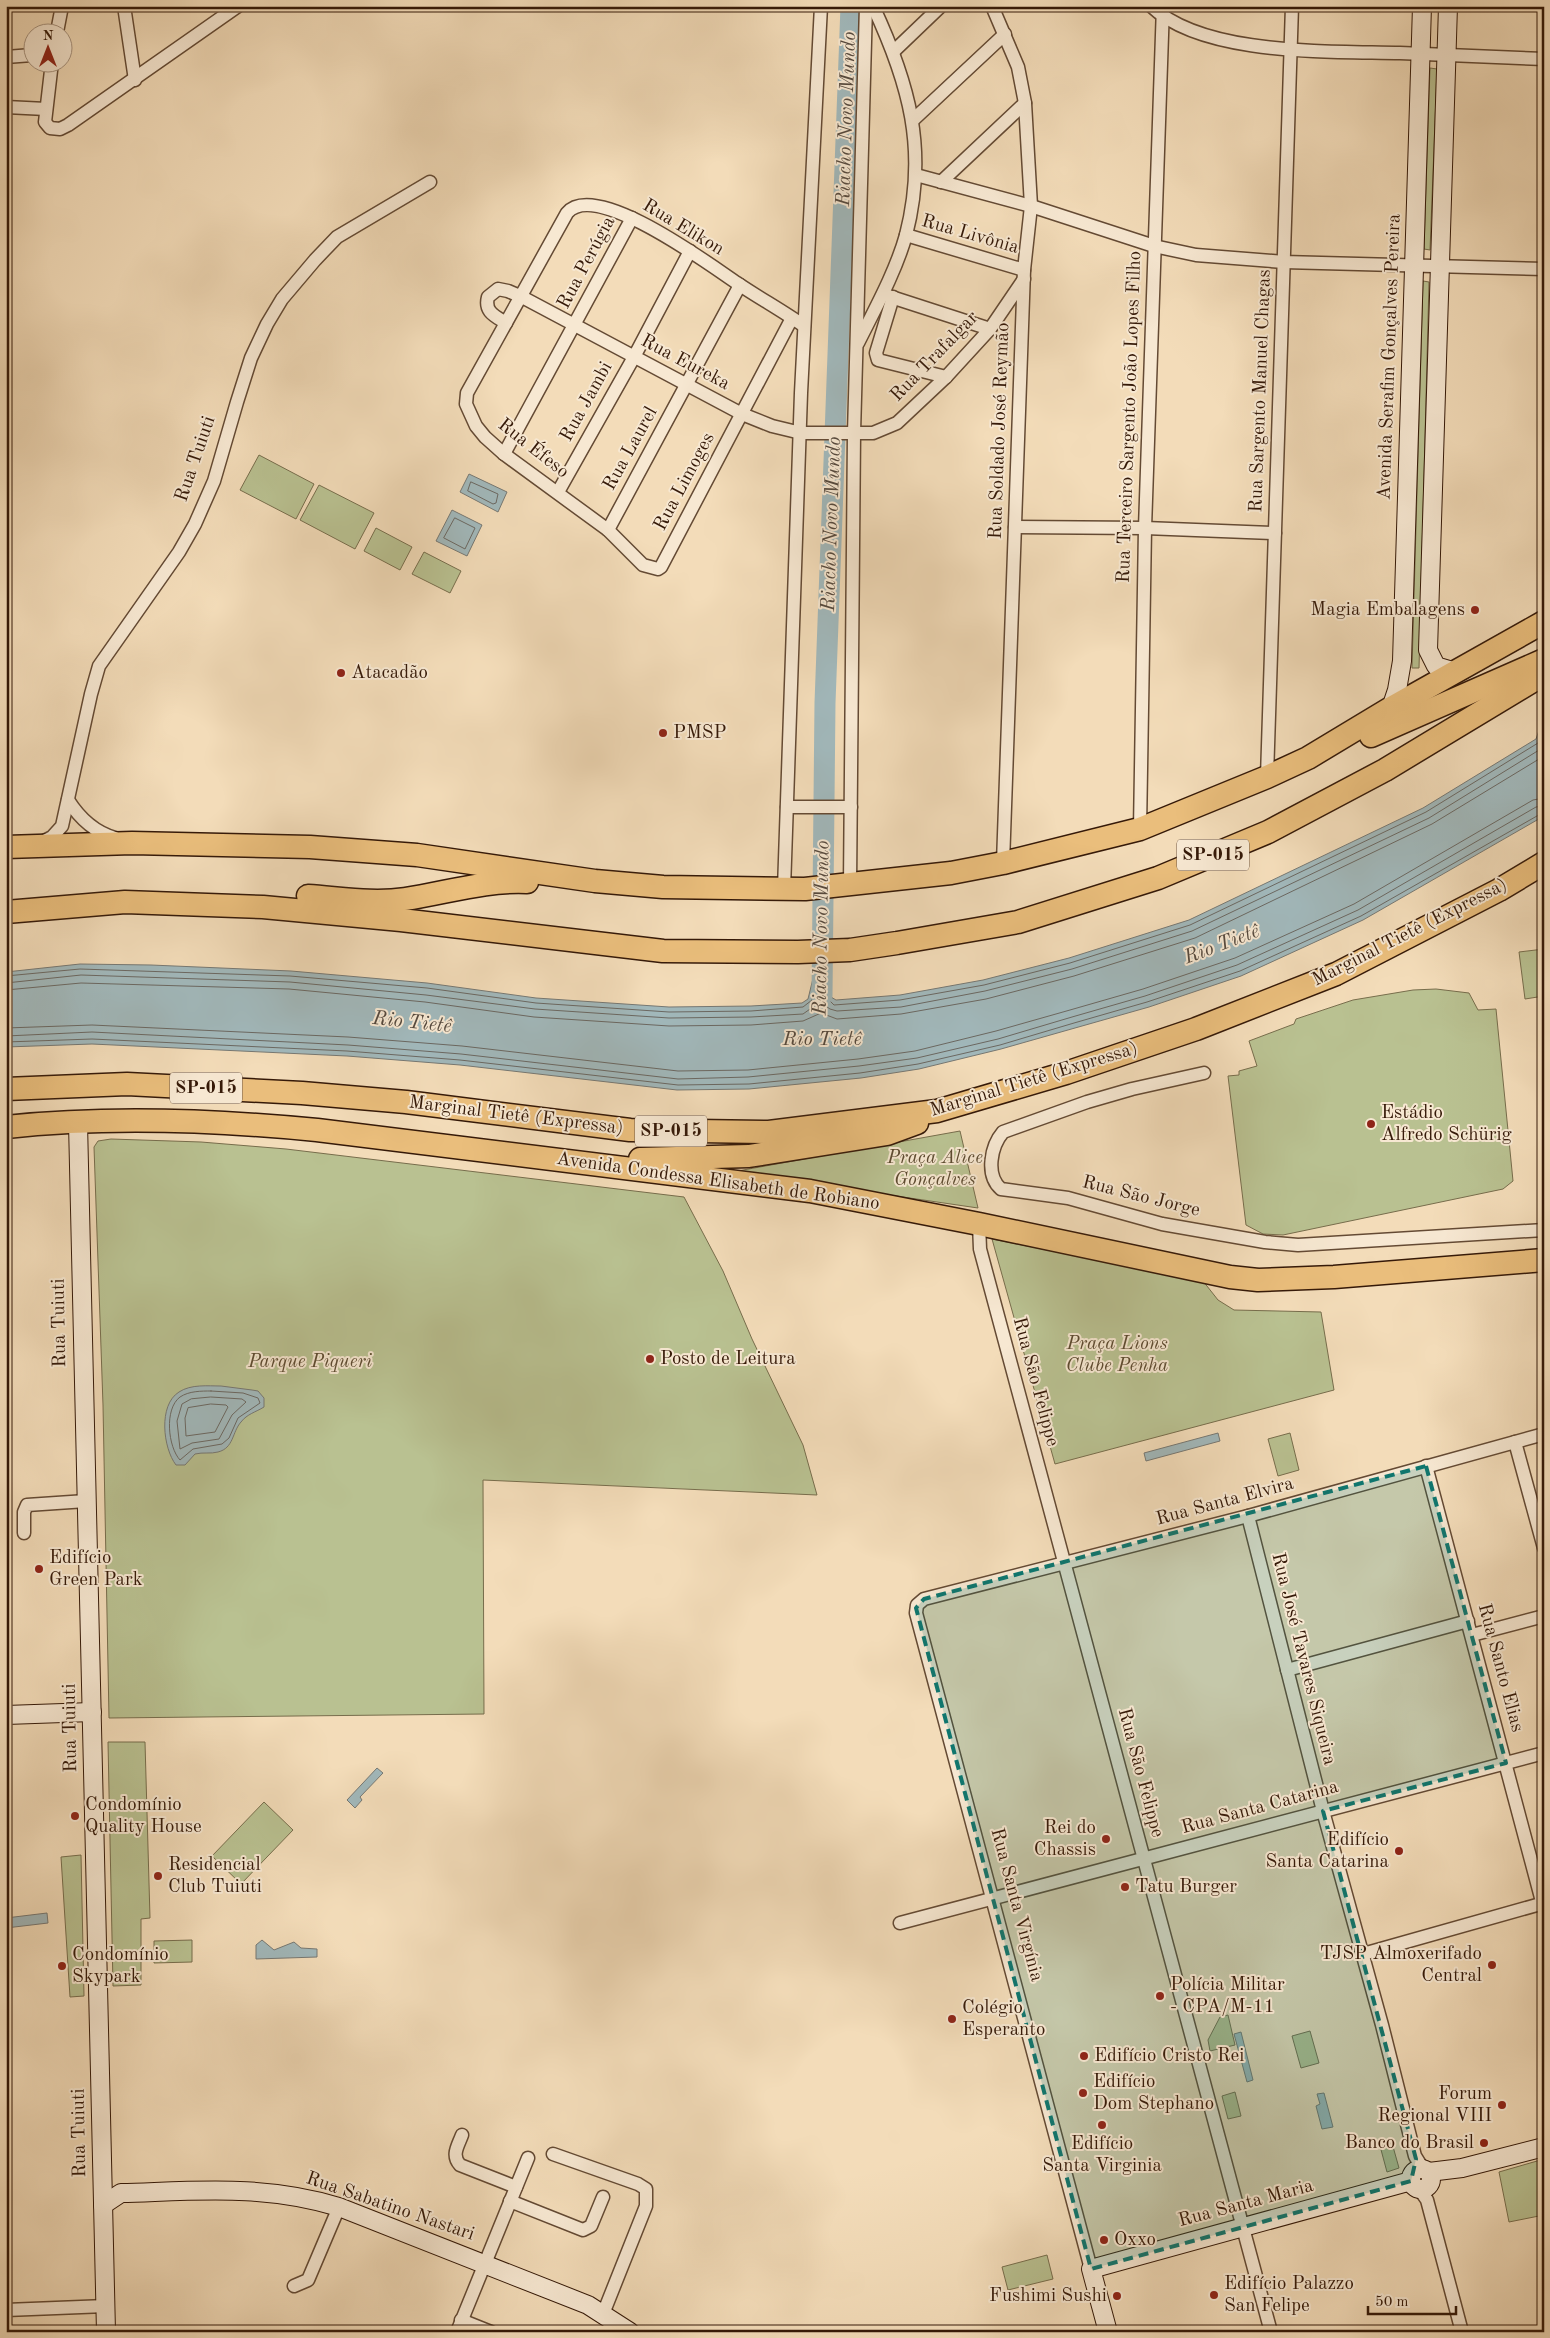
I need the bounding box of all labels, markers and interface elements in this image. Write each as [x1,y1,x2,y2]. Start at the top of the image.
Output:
north arrow [22,22,72,72]
text: N [43,29,54,43]
water label: Riacho Novo Mundo [834,31,860,208]
street label: Rua Elikon [639,196,727,260]
street label: Rua Livônia [919,212,1021,258]
street label: Rua Perúgia [555,213,620,312]
street label: Avenida Serafim Gonçalves Pereira [1376,213,1405,501]
street label: Rua Terceiro Sargento João Lopes Filho [1115,250,1145,584]
street label: Rua Sargento Manuel Chagas [1247,269,1275,513]
street label: Rua Trafalgar [887,308,983,406]
street label: Rua Soldado José Reymão [987,322,1013,540]
street label: Rua Eureka [637,332,733,395]
street label: Rua Jambi [557,359,617,445]
street label: Rua Laurel [600,404,662,494]
street label: Rua Éfeso [494,412,575,482]
street label: Rua Tuiuti [172,414,220,504]
street label: Rua Limoges [651,430,719,534]
water label: Riacho Novo Mundo [819,436,845,613]
place label: Magia Embalagens [1310,601,1465,620]
marker: Magia Embalagens [1469,604,1481,616]
place label: Atacadão [351,664,428,683]
marker: Atacadão [335,667,347,679]
place label: PMSP [673,724,727,743]
marker: PMSP [657,727,669,739]
water label: Riacho Novo Mundo [810,840,834,1017]
road number: SP-015 [1177,840,1249,870]
street label: Marginal Tietê (Expressa) [1309,875,1511,991]
water label: Rio Tietê [1181,921,1263,969]
water label: Rio Tietê [371,1009,453,1037]
water label: Rio Tietê [781,1030,862,1050]
street label: Marginal Tietê (Expressa) [928,1038,1140,1121]
road number: SP-015 [170,1072,242,1104]
street label: Marginal Tietê (Expressa) [408,1092,624,1139]
place label: Estádio Alfredo Schürig [1381,1104,1513,1145]
road number: SP-015 [635,1116,707,1146]
marker: Estádio Alfredo Schürig [1365,1118,1377,1130]
park label: Praça Alice Gonçalves [886,1149,983,1190]
street label: Avenida Condessa Elisabeth de Robiano [555,1150,881,1214]
street label: Rua São Jorge [1080,1173,1202,1221]
street label: Rua Tuiuti [50,1278,70,1368]
street label: Rua São Felippe [1009,1315,1061,1449]
park label: Praça Lions Clube Penha [1065,1335,1168,1376]
place label: Posto de Leitura [660,1350,796,1369]
park label: Parque Piqueri [247,1353,373,1372]
marker: Posto de Leitura [644,1353,656,1365]
street label: Rua Santa Elvira [1154,1474,1297,1530]
place label: Edifício Green Park [49,1549,143,1590]
street label: Rua José Tavares Siqueira [1267,1551,1339,1768]
marker: Edifício Green Park [33,1563,45,1575]
street label: Rua Santo Elias [1474,1602,1526,1734]
street label: Rua Tuiuti [61,1683,81,1773]
street label: Rua São Felippe [1114,1706,1166,1840]
street label: Rua Santa Catarina [1179,1778,1341,1838]
place label: Condomínio Quality House [85,1796,202,1837]
marker: Condomínio Quality House [69,1810,81,1822]
place label: Rei do Chassis [1034,1819,1096,1860]
street label: Rua Santa Virgínia [986,1826,1046,1984]
place label: Edifício Santa Catarina [1265,1831,1390,1872]
marker: Rei do Chassis [1100,1833,1112,1845]
marker: Edifício Santa Catarina [1393,1845,1405,1857]
place label: Residencial Club Tuiuti [168,1856,262,1897]
marker: Residencial Club Tuiuti [152,1870,164,1882]
place label: Tatu Burger [1135,1878,1237,1897]
marker: Tatu Burger [1119,1881,1131,1893]
place label: TJSP Almoxerifado Central [1320,1945,1482,1986]
place label: Condomínio Skypark [72,1946,169,1987]
marker: TJSP Almoxerifado Central [1486,1959,1498,1971]
marker: Condomínio Skypark [56,1960,68,1972]
place label: Polícia Militar - CPA/M-11 [1170,1976,1285,2017]
marker: Polícia Militar - CPA/M-11 [1154,1990,1166,2002]
place label: Colégio Esperanto [962,1999,1045,2040]
marker: Colégio Esperanto [946,2013,958,2025]
place label: Edifício Cristo Rei [1094,2047,1244,2066]
marker: Edifício Cristo Rei [1078,2050,1090,2062]
place label: Edifício Dom Stephano [1093,2073,1214,2114]
place label: Forum Regional VIII [1378,2085,1492,2126]
marker: Edifício Dom Stephano [1077,2087,1089,2099]
street label: Rua Tuiuti [70,2088,90,2178]
marker: Forum Regional VIII [1496,2099,1508,2111]
marker: Edifício Santa Virginia [1096,2119,1108,2131]
place label: Banco do Brasil [1345,2134,1474,2153]
place label: Edifício Santa Virginia [1042,2135,1162,2176]
marker: Banco do Brasil [1478,2137,1490,2149]
street label: Rua Sabatino Nastari [303,2169,477,2245]
street label: Rua Santa Maria [1176,2177,1316,2231]
place label: Oxxo [1114,2231,1156,2250]
marker: Oxxo [1098,2234,1110,2246]
place label: Edifício Palazzo San Felipe [1224,2275,1354,2316]
scale bar [1368,2283,1455,2315]
place label: Fushimi Sushi [989,2287,1107,2306]
marker: Edifício Palazzo San Felipe [1208,2289,1220,2301]
marker: Fushimi Sushi [1111,2290,1123,2302]
text: 50 m [1375,2295,1409,2310]

